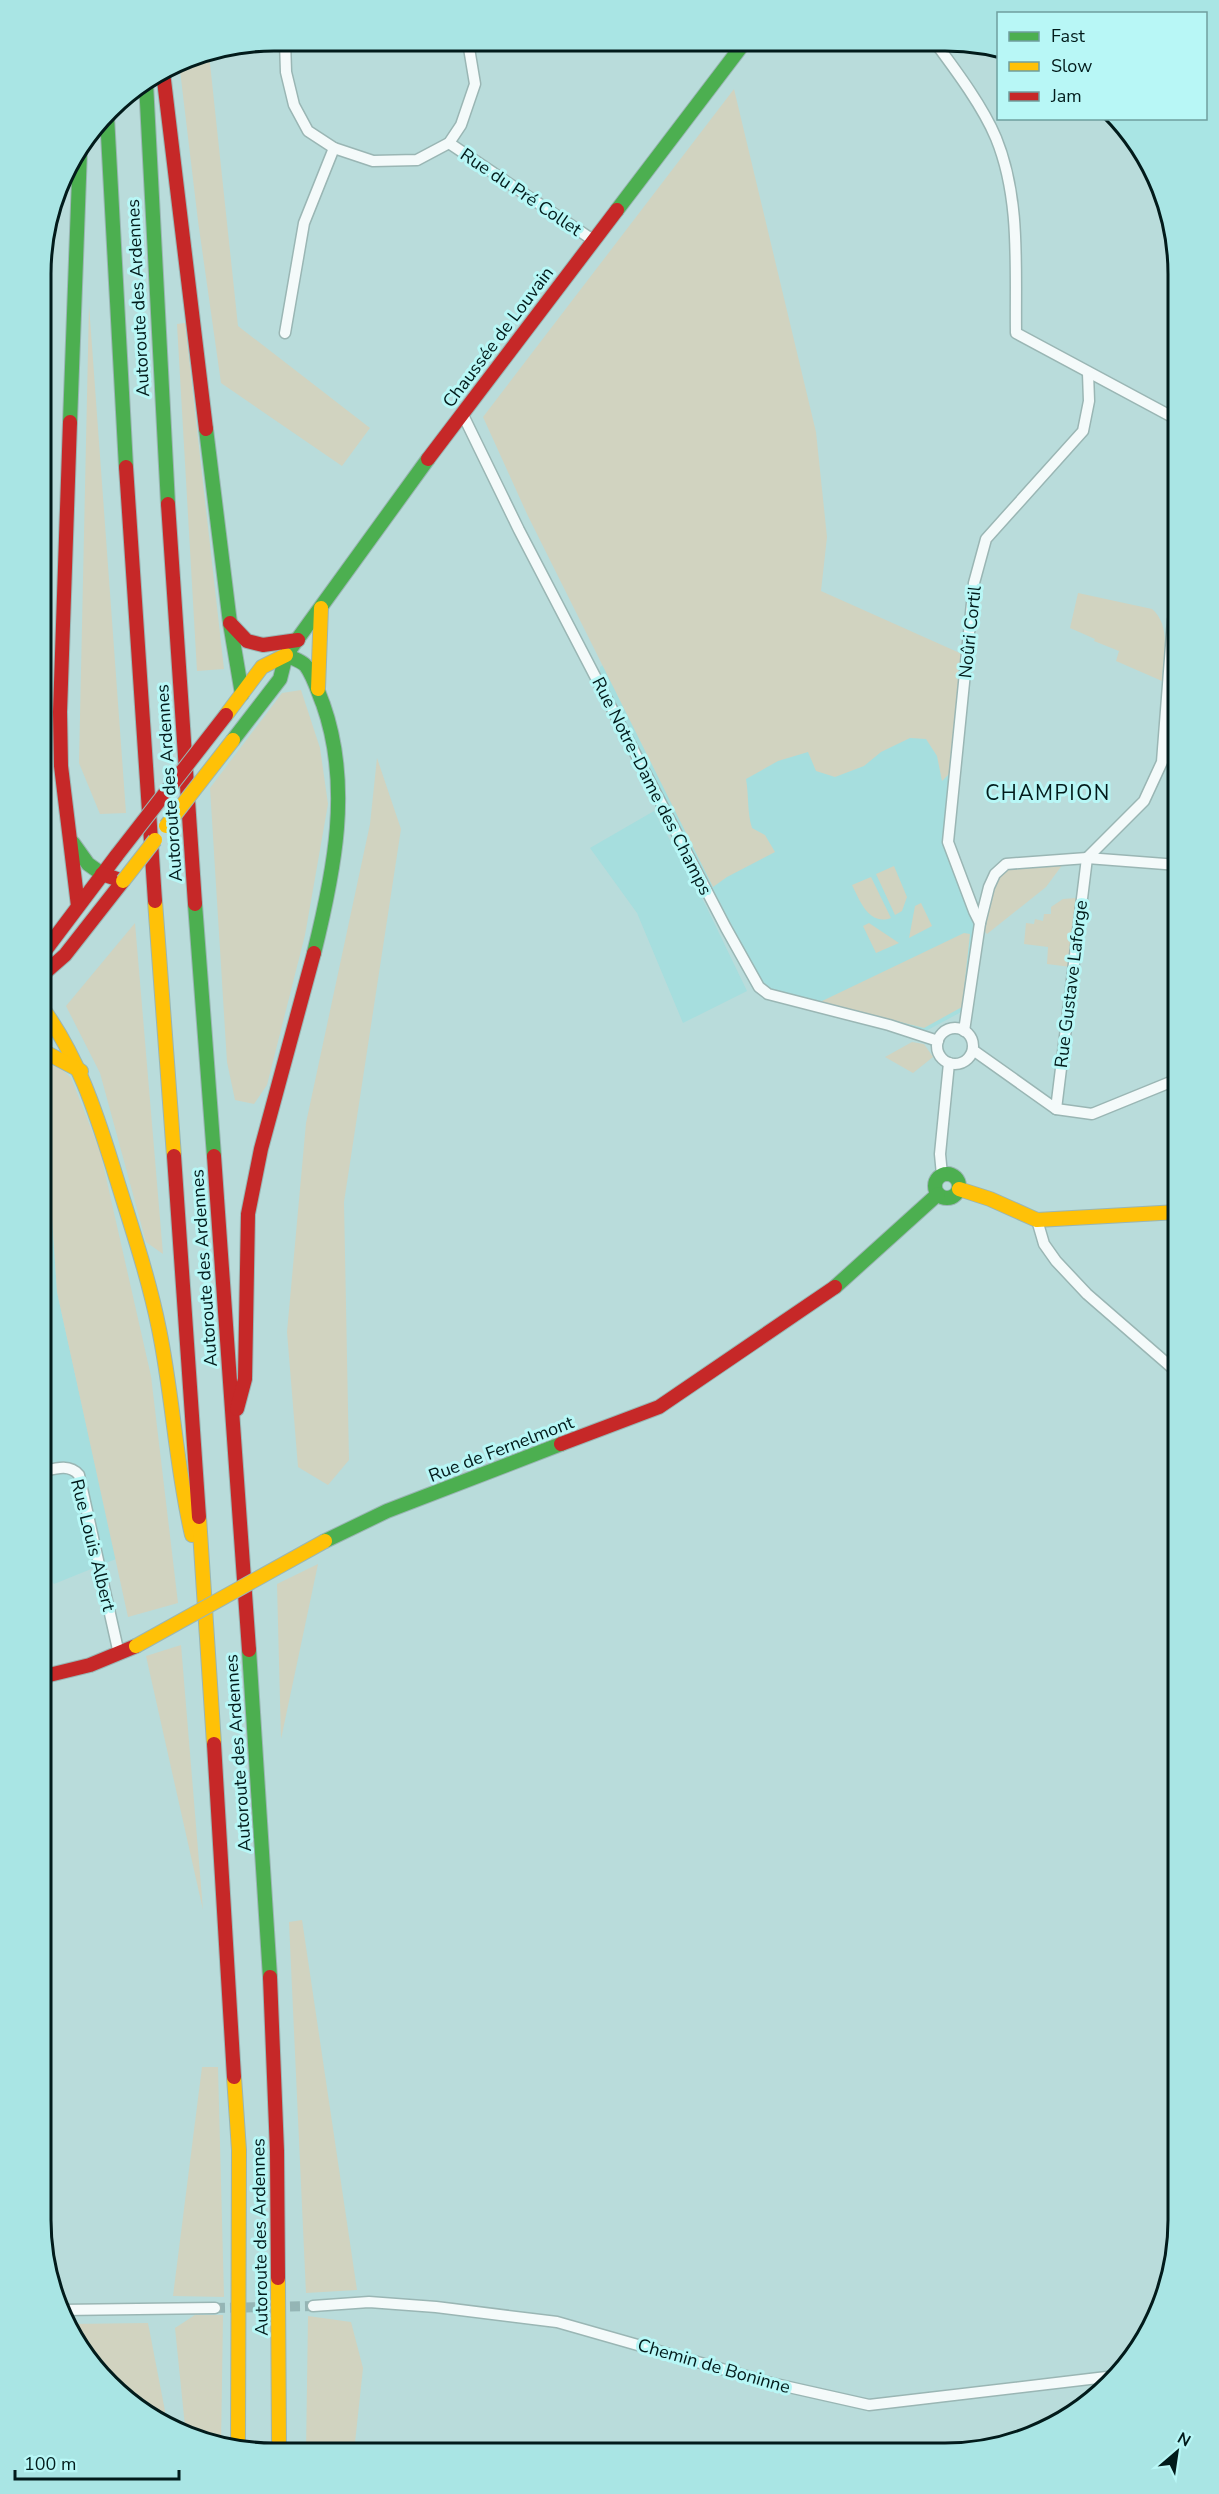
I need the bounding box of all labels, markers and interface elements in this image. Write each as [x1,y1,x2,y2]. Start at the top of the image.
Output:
legend [997,12,1207,120]
text: Fast [1051,24,1086,48]
text: Slow [1051,54,1092,78]
text: Jam [1050,84,1082,108]
street label: Rue du Pré Collet [456,143,587,242]
street label: Autoroute des Ardennes [121,199,155,397]
street label: Chaussée de Louvain [437,262,559,412]
street label: Noûri Cortil [953,584,987,679]
street label: Rue Notre-Dame des Champs [586,673,718,899]
street label: Autoroute des Ardennes [150,683,188,883]
district label: CHAMPION [985,779,1111,807]
street label: Rue Gustave Laforge [1049,899,1093,1069]
street label: Autoroute des Ardennes [185,1168,223,1368]
street label: Rue de Fernelmont [425,1410,578,1488]
street label: Rue Louis Albert [65,1476,121,1614]
street label: Autoroute des Ardennes [219,1653,257,1853]
street label: Autoroute des Ardennes [246,2138,274,2336]
street label: Chemin de Boninne [635,2333,793,2399]
north arrow [1147,2422,1207,2482]
text: N [1173,2427,1194,2452]
scale bar [15,2443,178,2481]
text: 100 m [24,2452,76,2476]

